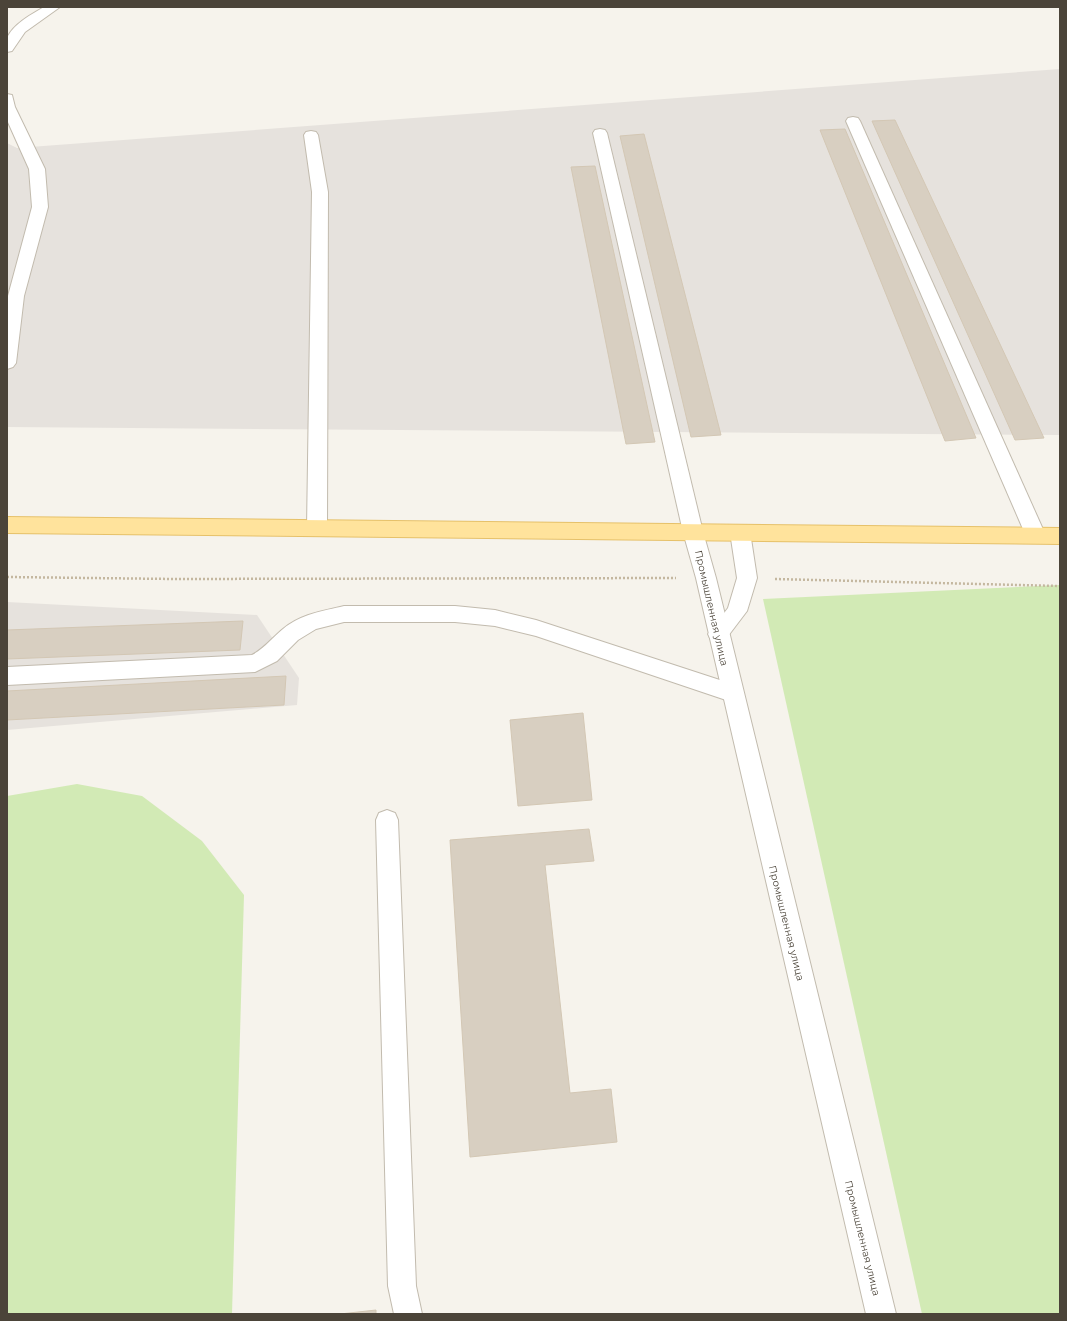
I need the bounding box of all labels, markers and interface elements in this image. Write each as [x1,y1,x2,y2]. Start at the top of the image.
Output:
street label: Промышленная улица [692,549,731,667]
street label: Промышленная улица [766,864,807,982]
street label: Промышленная улица [842,1179,883,1297]

